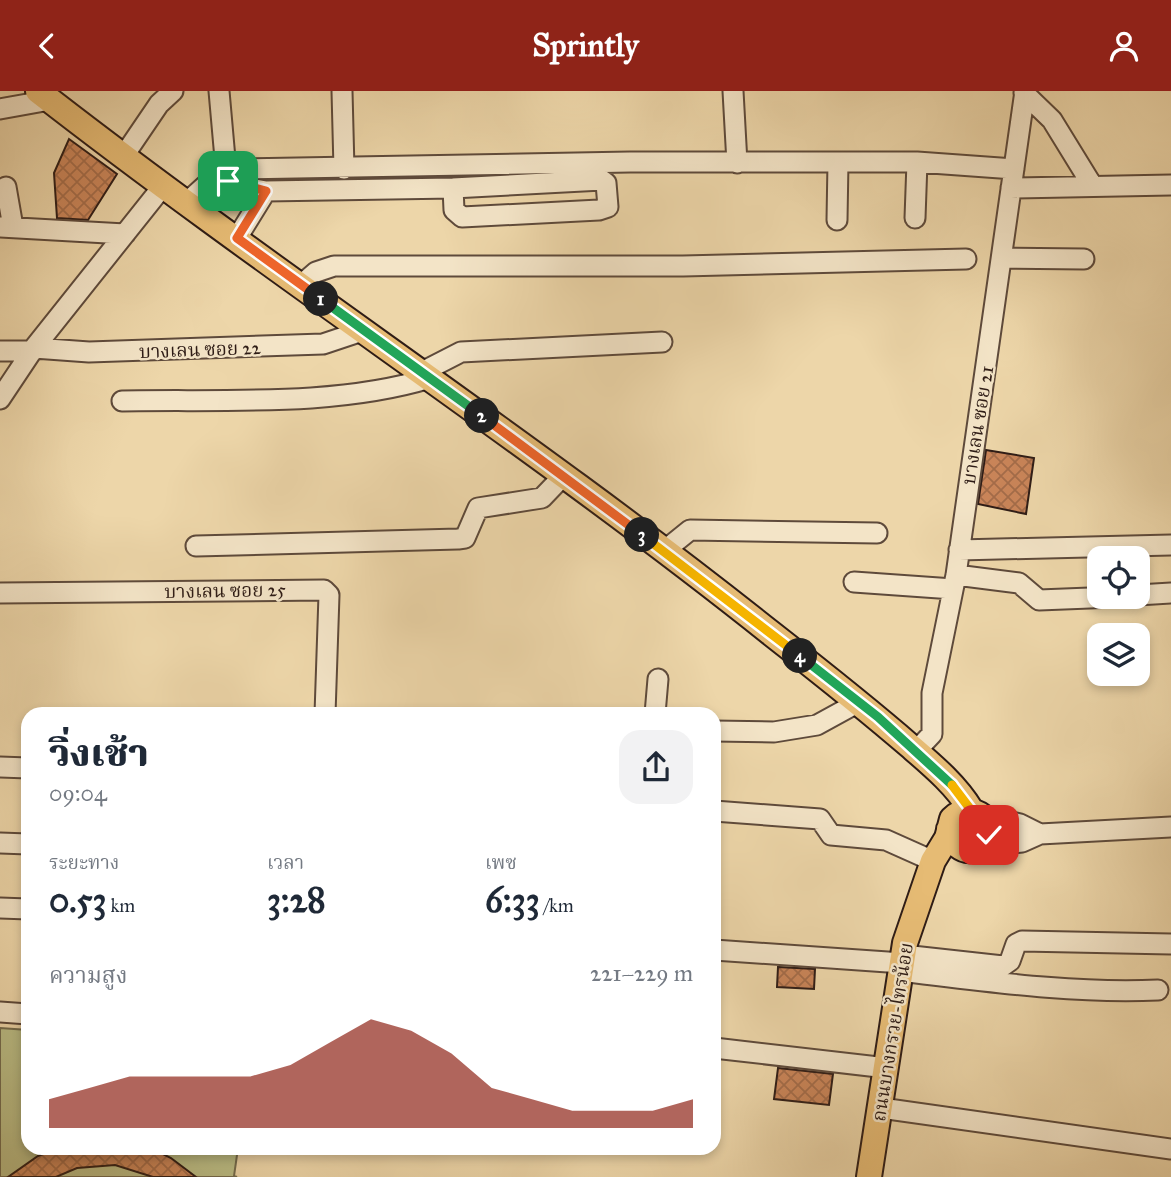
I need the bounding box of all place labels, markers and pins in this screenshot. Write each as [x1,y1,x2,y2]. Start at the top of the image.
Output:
pin [198,151,258,211]
pin: 1 [304,281,338,317]
pin: 2 [464,399,500,433]
pin: 3 [624,517,660,553]
pin: 4 [782,639,818,673]
pin [959,805,1019,865]

